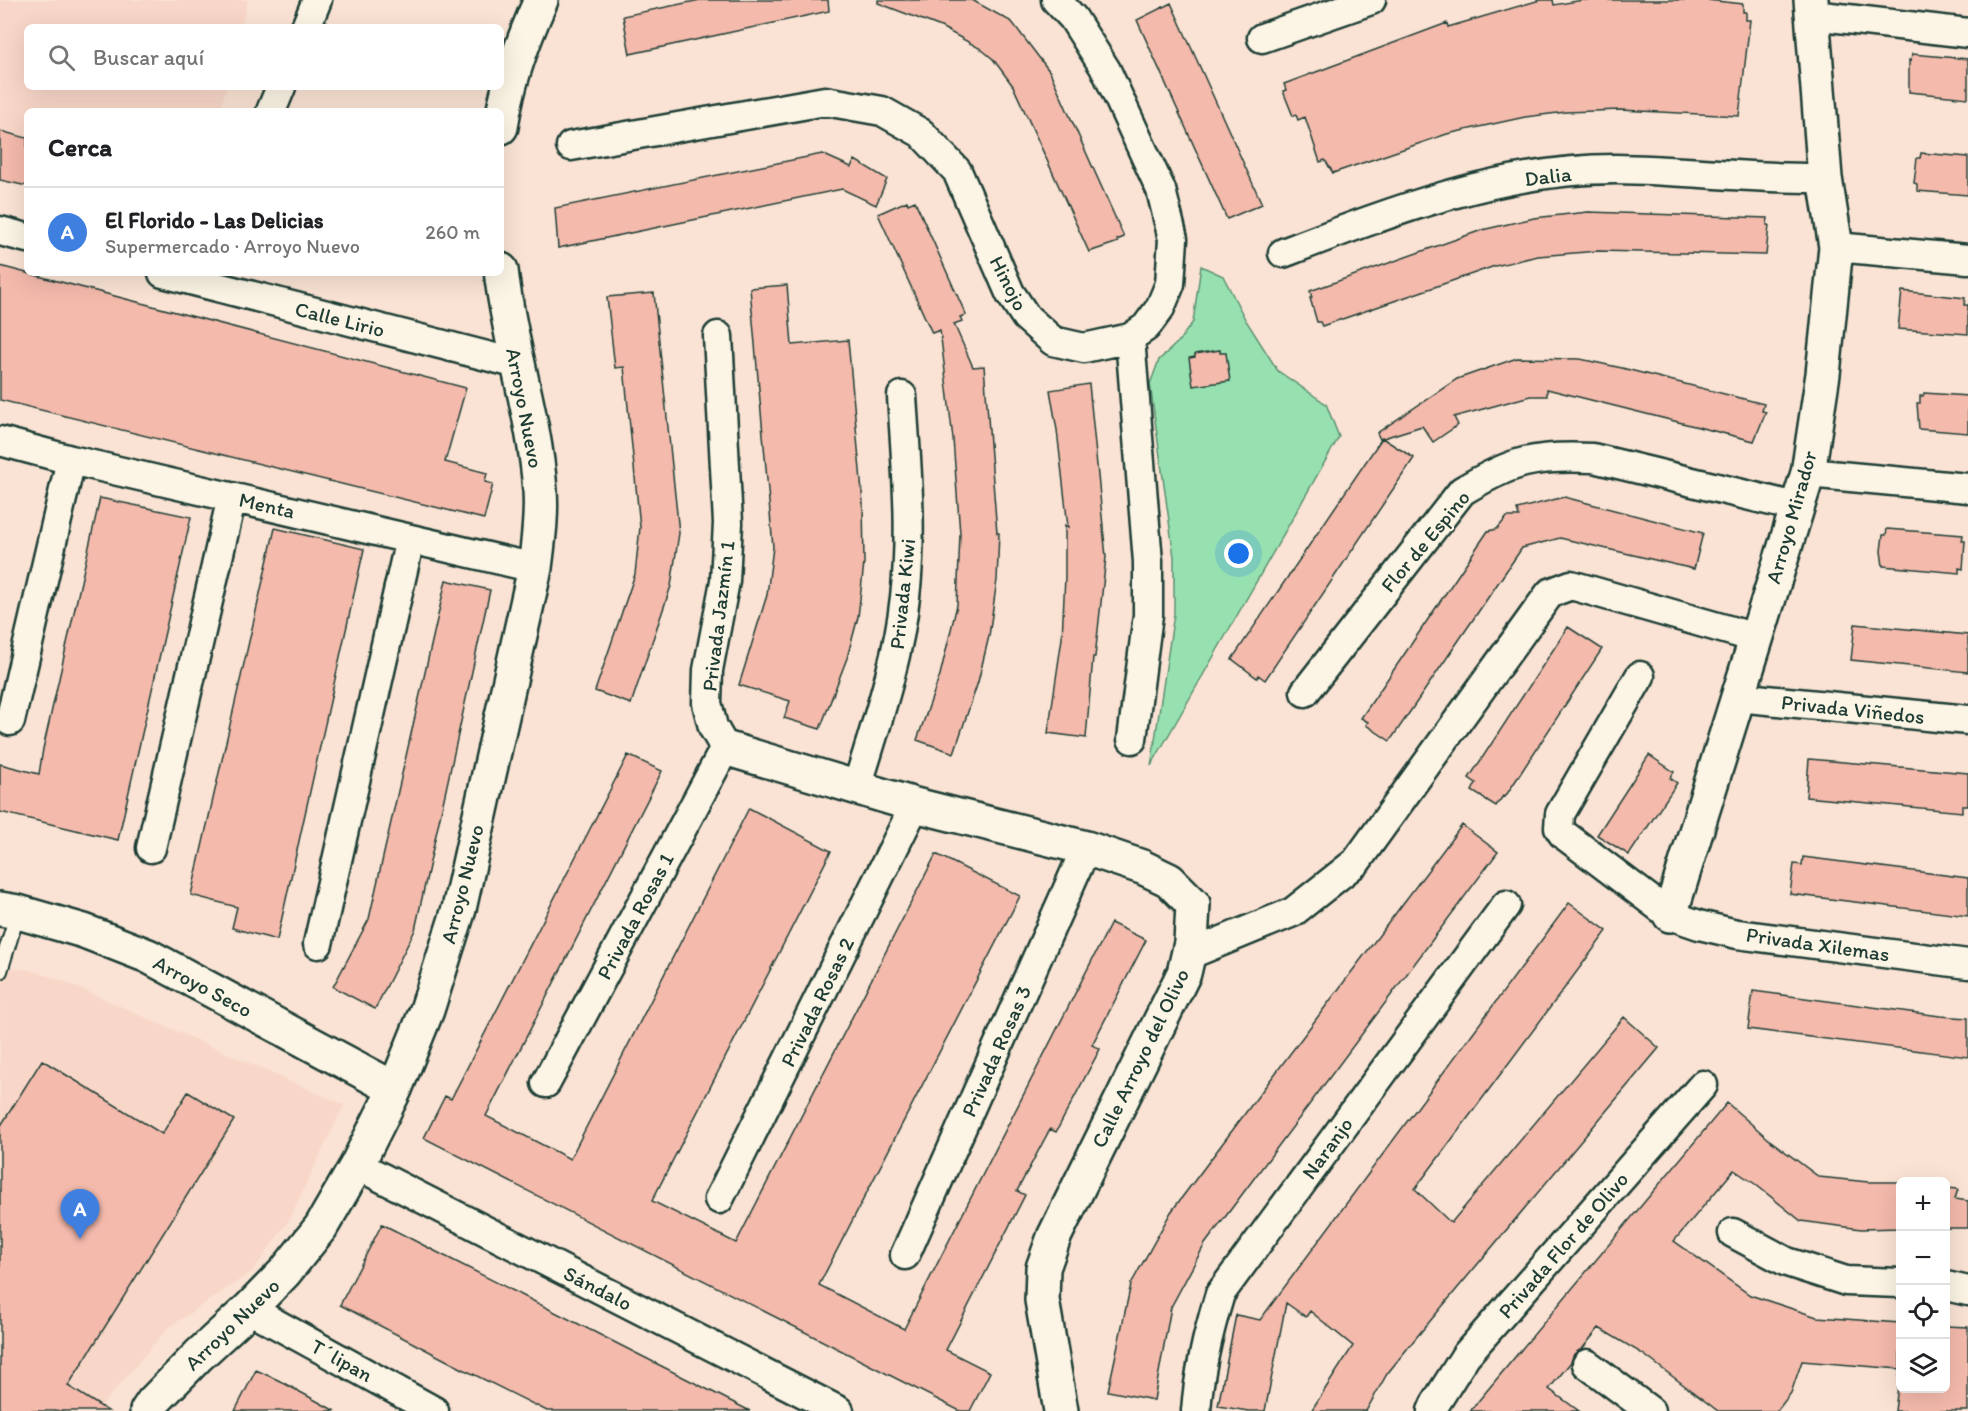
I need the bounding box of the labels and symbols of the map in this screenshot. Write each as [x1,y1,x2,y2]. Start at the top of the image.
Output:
street label: Dalia [1523,161,1573,191]
street label: Hinojo [985,251,1033,315]
street label: Calle Lirio [293,296,387,342]
street label: Arroyo Nuevo [501,346,549,470]
street label: Arroyo Mirador [1760,447,1822,586]
street label: Flor de Espino [1375,485,1475,597]
street label: Menta [237,486,297,524]
street label: Privada Kiwi [884,537,920,651]
street label: Privada Jazmín 1 [696,539,740,693]
your location [1224,539,1253,568]
street label: Privada Viñedos [1780,689,1926,729]
street label: Arroyo Nuevo [435,822,489,946]
street label: Privada Rosas 1 [591,848,679,984]
street label: Privada Xilemas [1745,922,1891,966]
street label: Privada Rosas 2 [775,933,859,1071]
street label: Arroyo Seco [149,950,257,1022]
street label: Calle Arroyo del Olivo [1086,964,1194,1152]
street label: Privada Rosas 3 [956,981,1036,1121]
street label: Naranjo [1296,1112,1358,1184]
street label: Privada Flor de Olivo [1493,1167,1633,1323]
pin: A [60,1190,100,1239]
street label: Sándalo [560,1260,636,1316]
street label: Arroyo Nuevo [179,1273,285,1375]
street label: T´lipan [307,1333,377,1387]

